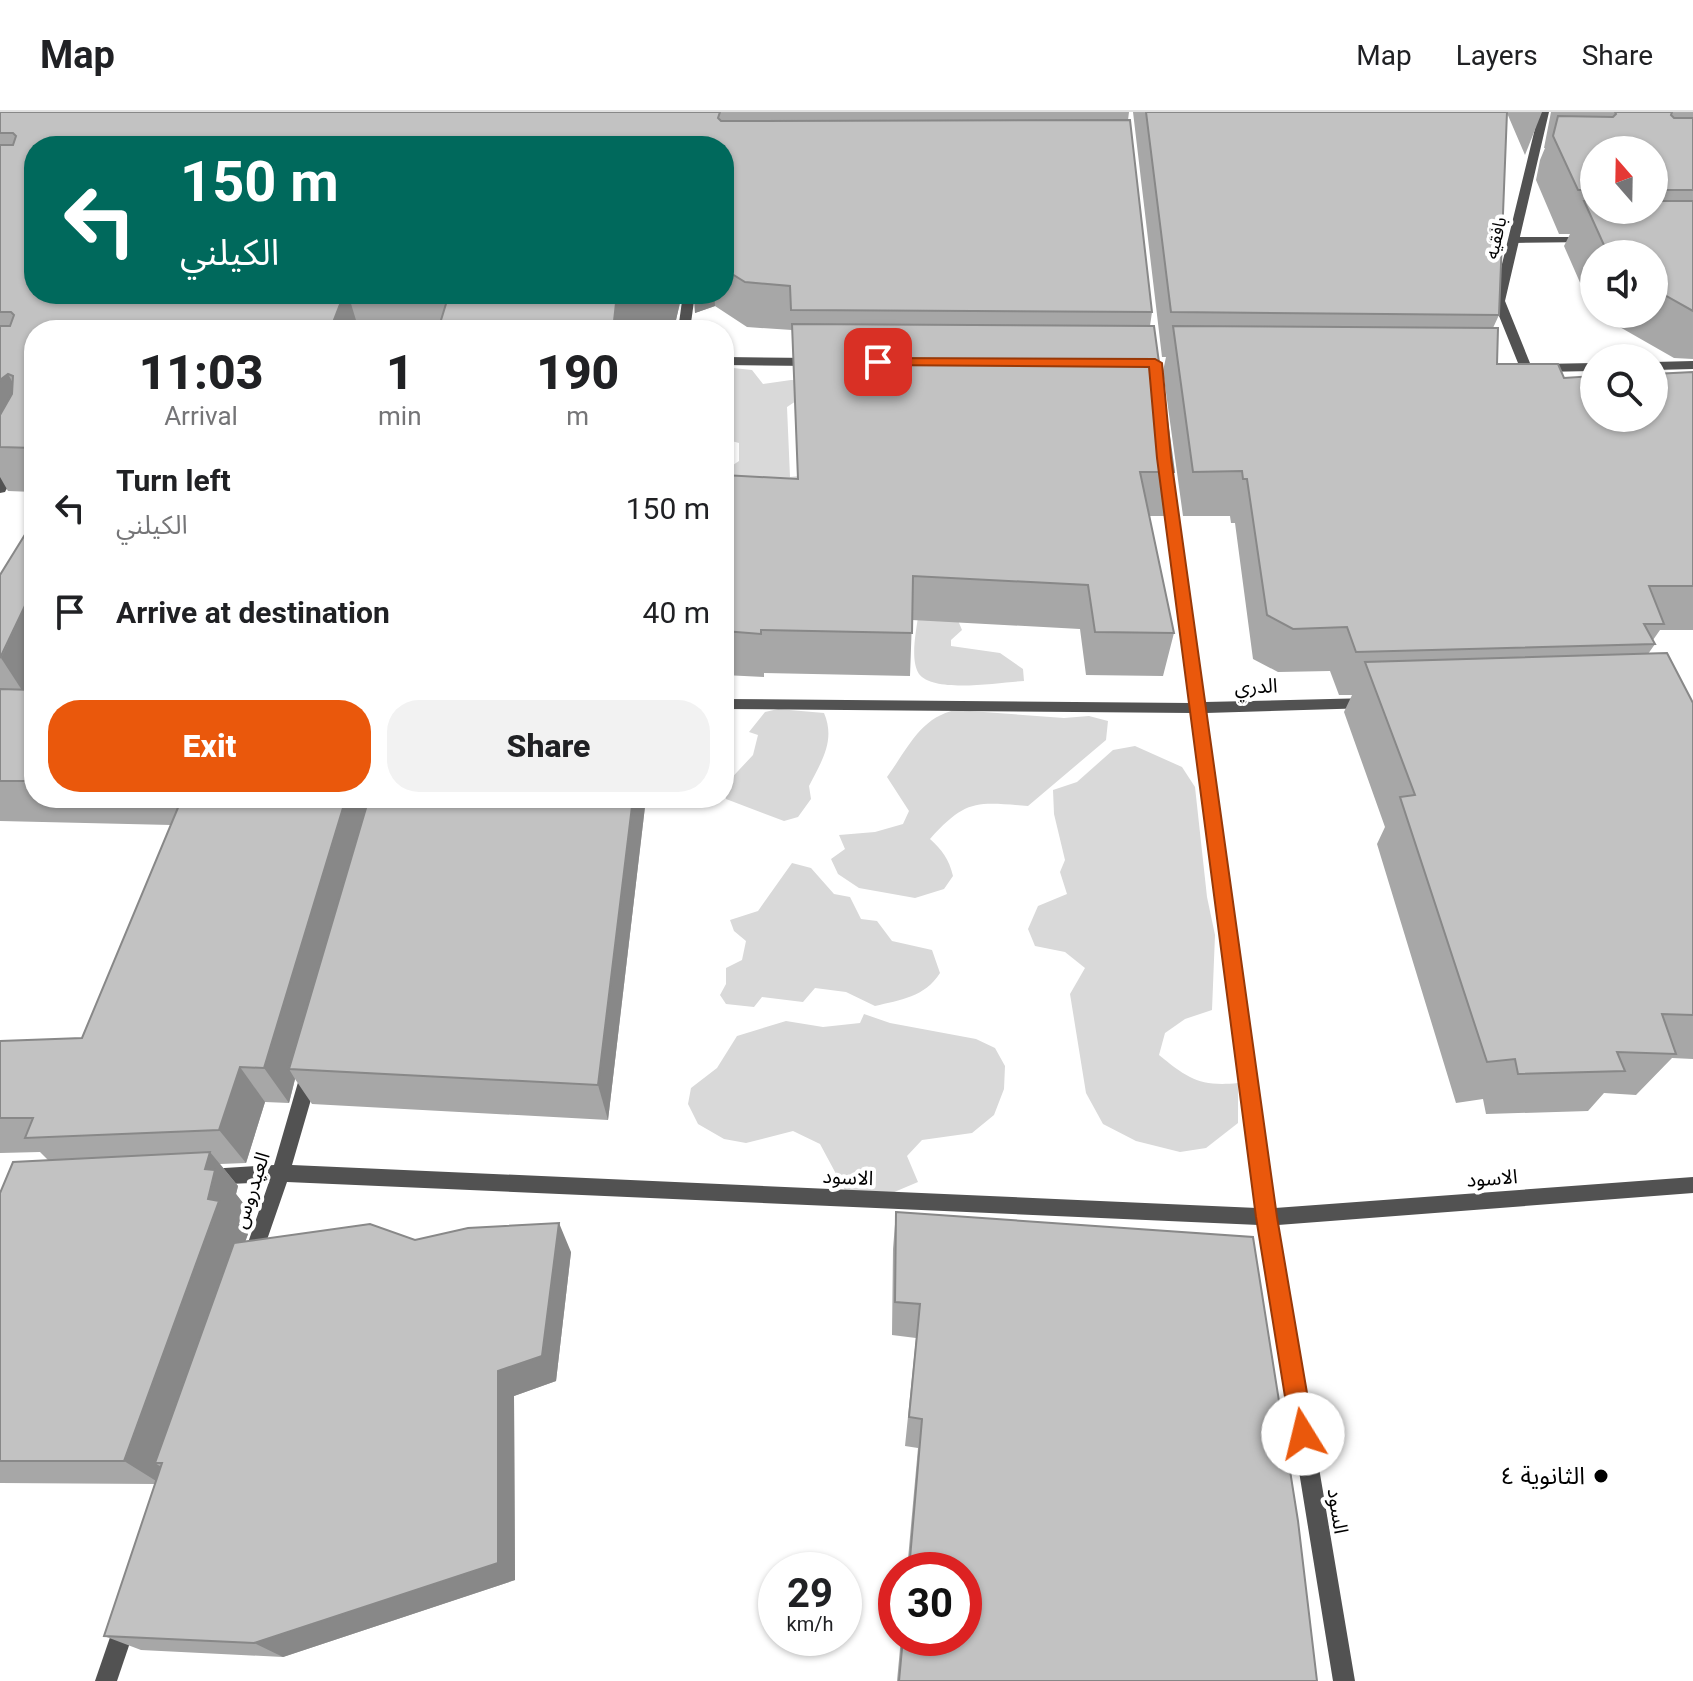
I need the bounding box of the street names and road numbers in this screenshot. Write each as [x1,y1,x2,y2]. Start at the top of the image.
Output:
street label: بافقيه [1481,215,1511,261]
street label: الدري [1234,673,1278,702]
street label: العيدروس [227,1149,275,1231]
street label: الاسود [822,1164,874,1190]
street label: الاسود [1466,1164,1518,1192]
street label: السود [1323,1486,1353,1536]

